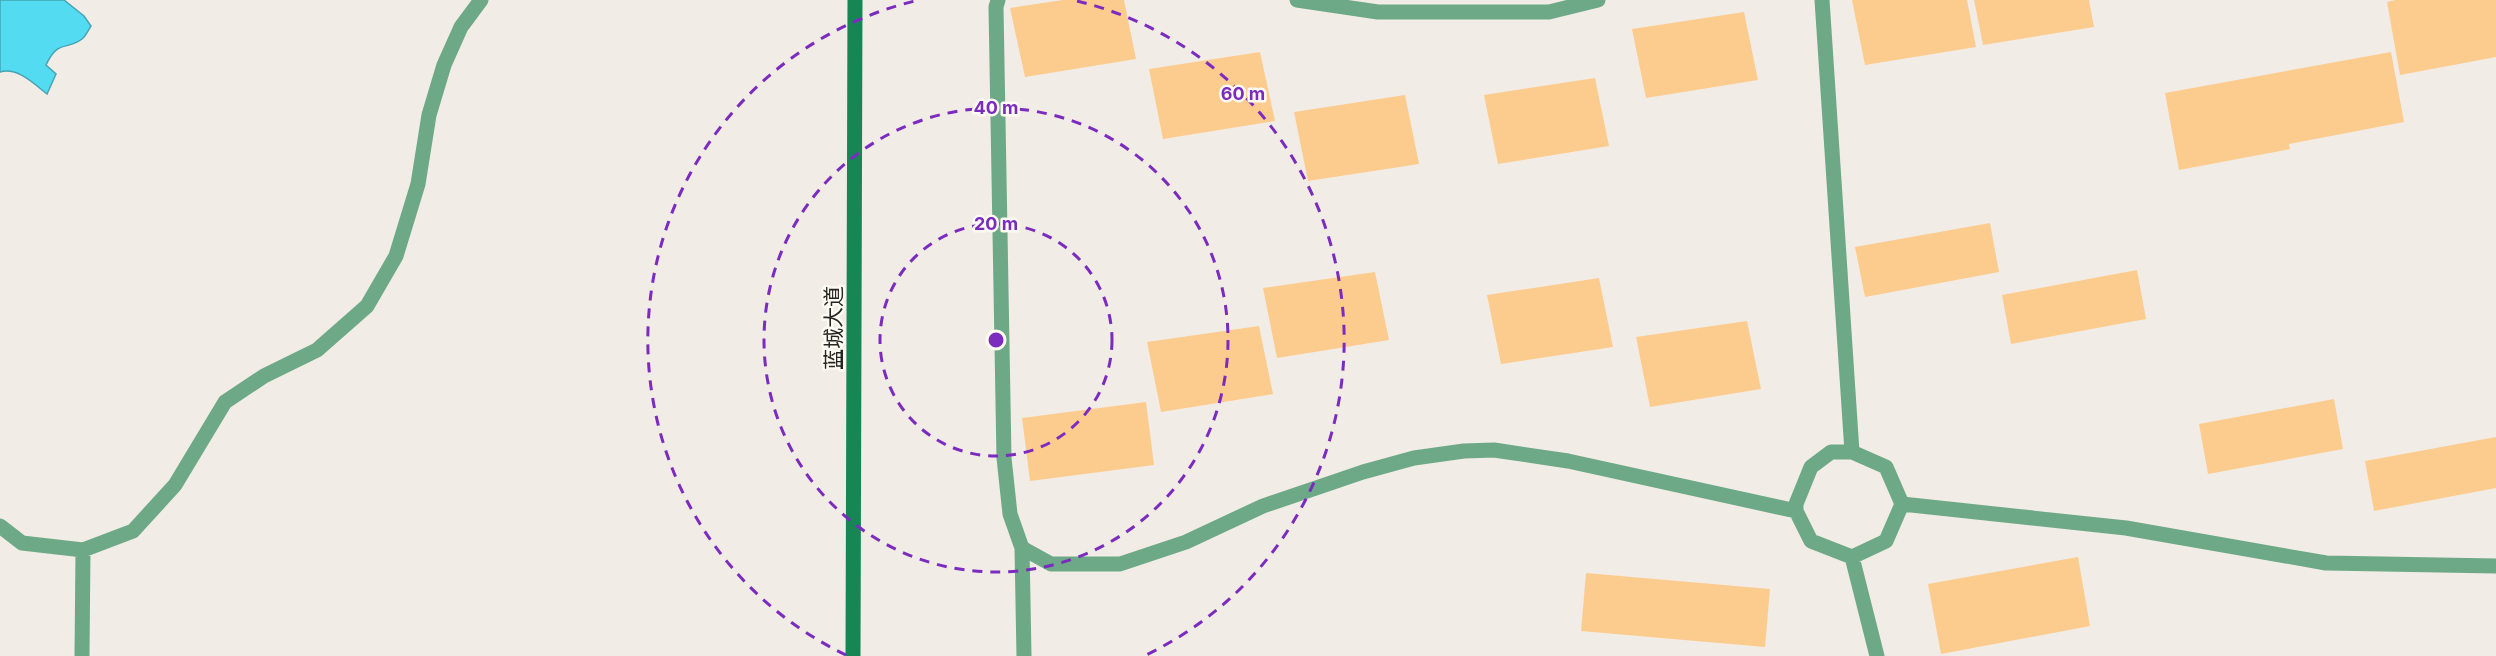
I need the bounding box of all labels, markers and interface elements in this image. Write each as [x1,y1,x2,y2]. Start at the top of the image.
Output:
text: 60 m [1221,83,1265,104]
text: 40 m [974,97,1019,118]
text: 20 m [974,213,1018,234]
street label: 蓝城大道 [821,286,846,370]
centre of rings [986,330,1006,350]

